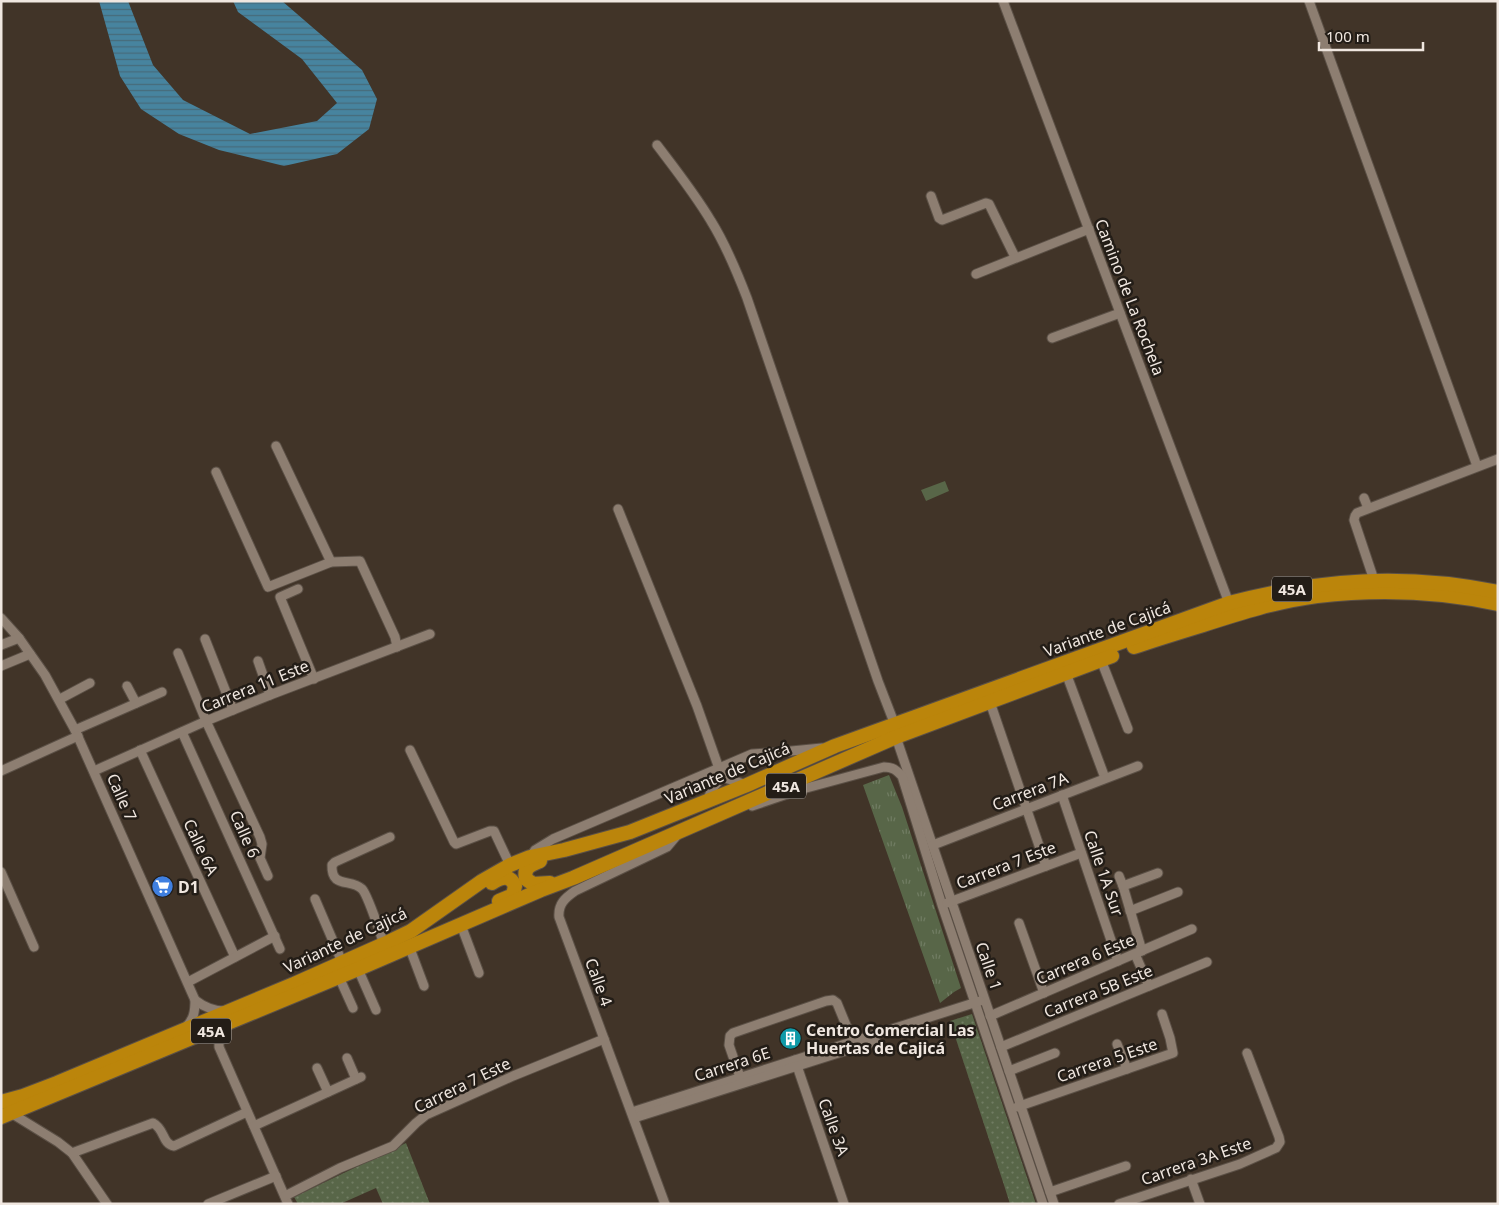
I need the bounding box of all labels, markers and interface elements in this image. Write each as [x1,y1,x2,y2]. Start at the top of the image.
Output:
scale bar [1319,20,1423,52]
text: 100 m [1326,26,1370,46]
street label: Camino de La Rochela [1090,216,1170,378]
road number: 45A [1272,576,1312,602]
street label: Variante de Cajicá [1040,596,1174,662]
street label: Carrera 11 Este [198,654,312,718]
street label: Variante de Cajicá [661,737,793,809]
street label: Carrera 7A [989,766,1072,816]
street label: Calle 7 [102,770,142,824]
road number: 45A [766,774,806,798]
street label: Calle 6 [225,807,265,861]
street label: Calle 6A [178,815,224,879]
street label: Calle 1A Sur [1079,827,1129,919]
street label: Carrera 7 Este [953,836,1059,894]
supermarket icon: D1 [150,875,174,899]
place label: D1 [178,876,199,898]
street label: Variante de Cajicá [280,902,410,978]
street label: Carrera 6 Este [1032,928,1138,990]
street label: Calle 1 [971,939,1007,993]
street label: Calle 4 [580,955,618,1009]
street label: Carrera 5B Este [1040,959,1156,1023]
road number: 45A [191,1018,231,1044]
place label: Centro Comercial Las Huertas de Cajicá [806,1019,975,1059]
building icon: Centro Comercial Las Huertas de Cajicá [778,1027,802,1051]
street label: Carrera 5 Este [1054,1032,1160,1088]
street label: Carrera 6E [691,1041,773,1087]
street label: Carrera 7 Este [410,1052,514,1118]
street label: Calle 3A [813,1095,855,1160]
street label: Carrera 3A Este [1138,1132,1254,1190]

